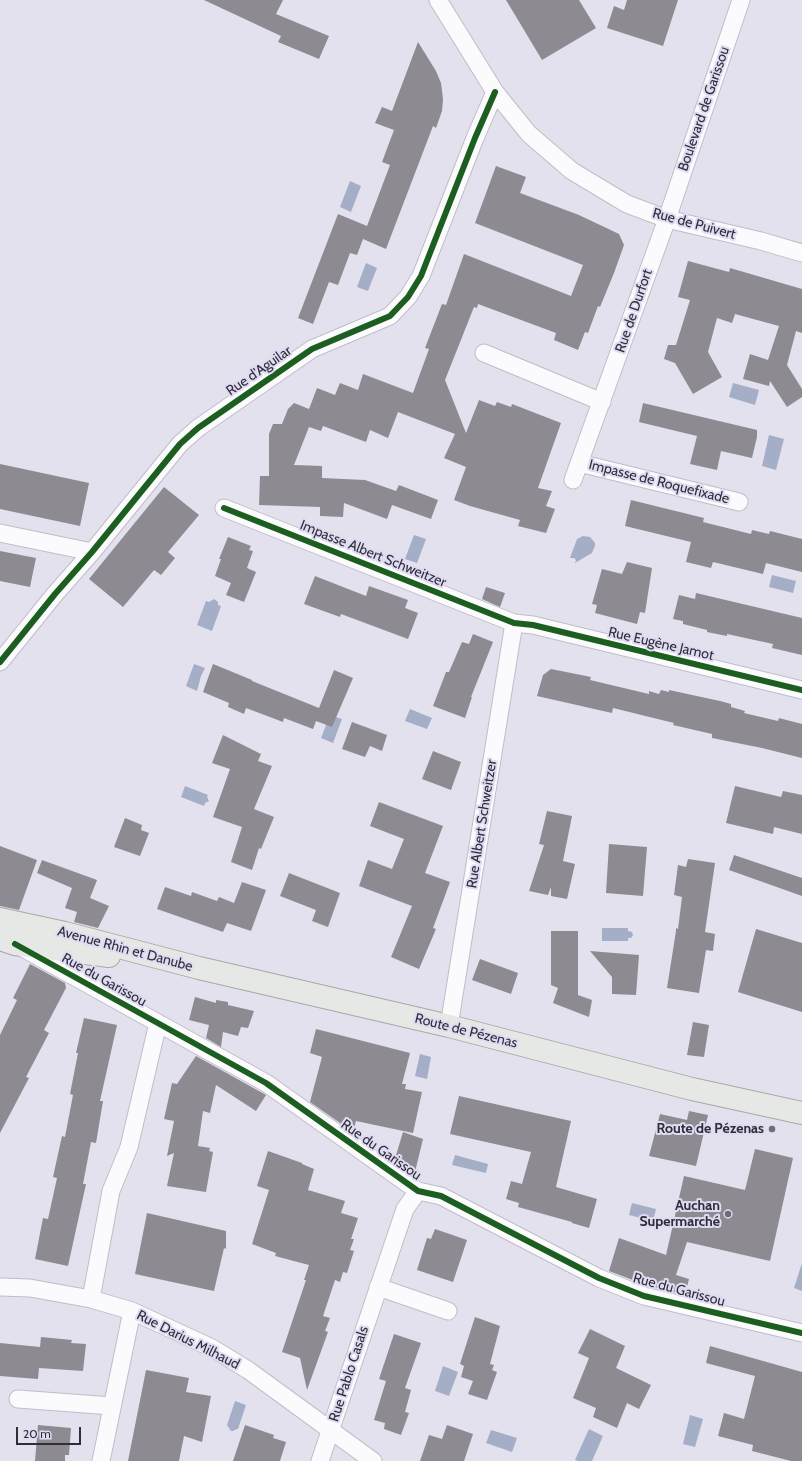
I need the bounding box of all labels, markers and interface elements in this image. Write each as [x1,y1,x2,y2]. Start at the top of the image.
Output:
street label: Boulevard de Garissou [675,44,733,174]
street label: Rue de Puivert [651,205,737,243]
street label: Rue de Durfort [612,267,656,355]
street label: Rue d'Aguilar [223,342,295,400]
street label: Impasse de Roquefixade [587,456,731,508]
street label: Impasse Albert Schweitzer [297,517,449,591]
street label: Rue Eugène Jamot [607,624,715,664]
street label: Rue Albert Schweitzer [464,759,500,889]
street label: Avenue Rhin et Danube [56,923,194,975]
street label: Rue du Garissou [59,950,149,1010]
street label: Route de Pézenas [413,1010,519,1052]
street label: Rue du Garissou [338,1116,424,1184]
place label: Route de Pézenas [657,1121,764,1137]
marker: Route de Pézenas [767,1124,777,1134]
place label: Auchan Supermarché [639,1198,720,1230]
marker: Auchan Supermarché [723,1209,733,1219]
street label: Rue du Garissou [631,1270,727,1310]
street label: Rue Darius Milhaud [134,1307,242,1373]
street label: Rue Pablo Casals [326,1324,372,1424]
scale bar [18,1419,83,1445]
text: 20 m [23,1426,51,1441]

